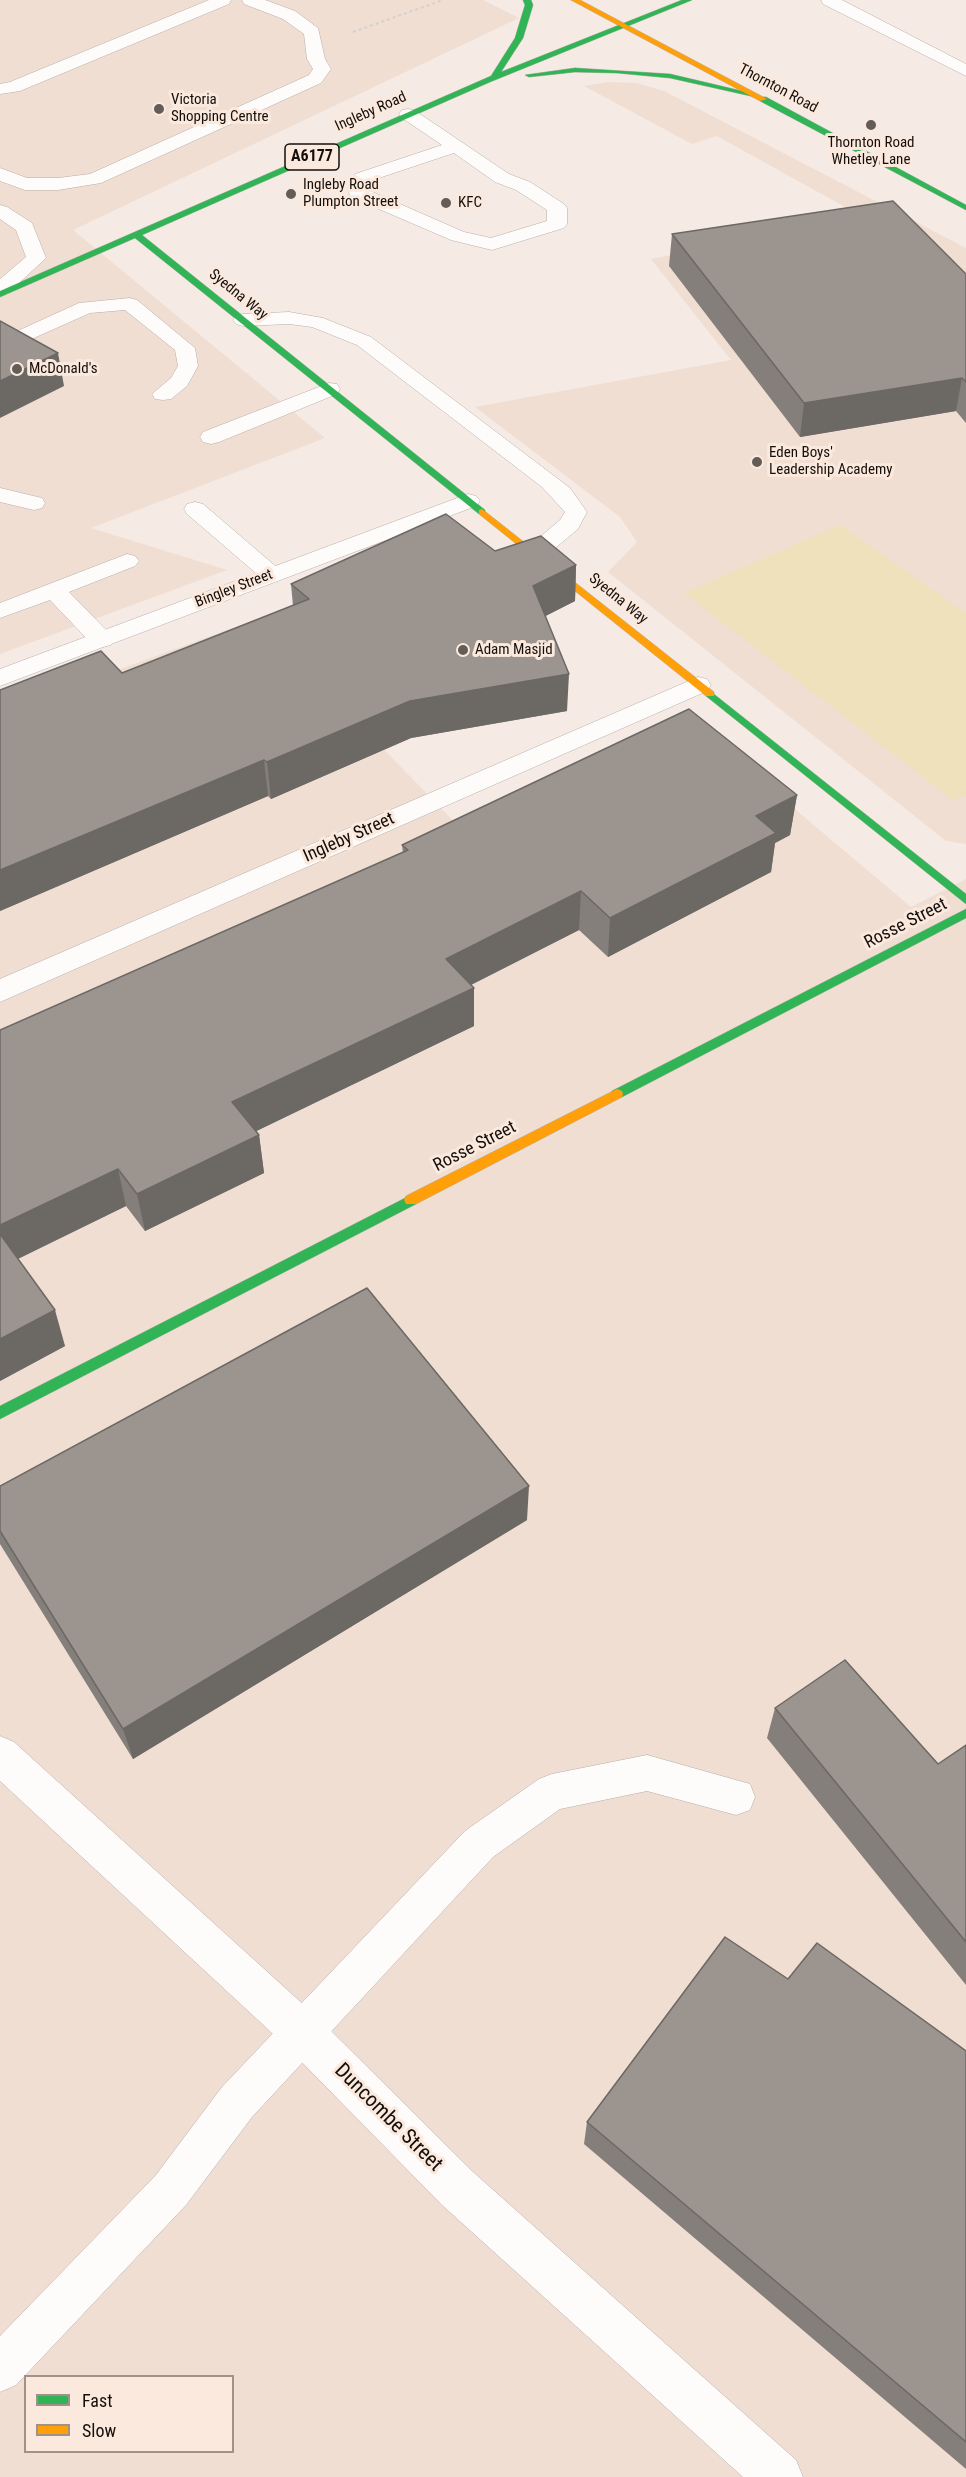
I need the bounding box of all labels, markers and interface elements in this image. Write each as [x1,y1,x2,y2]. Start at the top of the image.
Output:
street label: Thornton Road [735,61,821,117]
street label: Ingleby Road [333,88,409,136]
place label: Victoria Shopping Centre [171,91,269,126]
marker: Victoria Shopping Centre [152,102,166,116]
marker: Thornton Road Whetley Lane [864,118,878,132]
place label: Thornton Road Whetley Lane [827,134,915,169]
road number: A6177 [285,144,339,170]
place label: Ingleby Road Plumpton Street [303,176,398,211]
marker: Ingleby Road Plumpton Street [284,187,298,201]
place label: KFC [458,194,482,212]
marker: KFC [439,196,453,210]
street label: Syedna Way [205,266,271,324]
place label: McDonald's [29,360,98,378]
marker: McDonald's [10,362,24,376]
place label: Eden Boys' Leadership Academy [769,444,893,479]
marker: Eden Boys' Leadership Academy [750,455,764,469]
street label: Bingley Street [193,566,275,612]
street label: Syedna Way [585,570,651,628]
place label: Adam Masjid [475,641,553,659]
marker: Adam Masjid [456,643,470,657]
street label: Ingleby Street [300,808,398,868]
street label: Rosse Street [861,894,951,954]
street label: Rosse Street [430,1117,520,1177]
street label: Duncombe Street [329,2059,447,2177]
legend [24,2375,234,2453]
text: Fast [82,2390,113,2411]
text: Slow [82,2420,116,2441]

